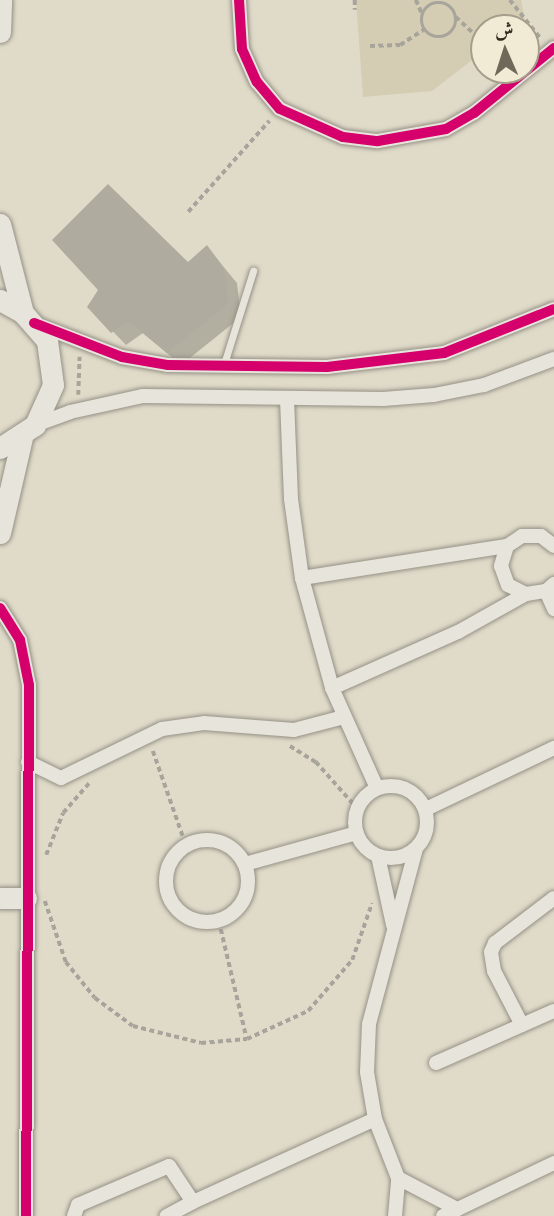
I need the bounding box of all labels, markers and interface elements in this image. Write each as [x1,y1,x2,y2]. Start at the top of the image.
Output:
north arrow [470,14,540,84]
text: ش [494,19,514,42]

